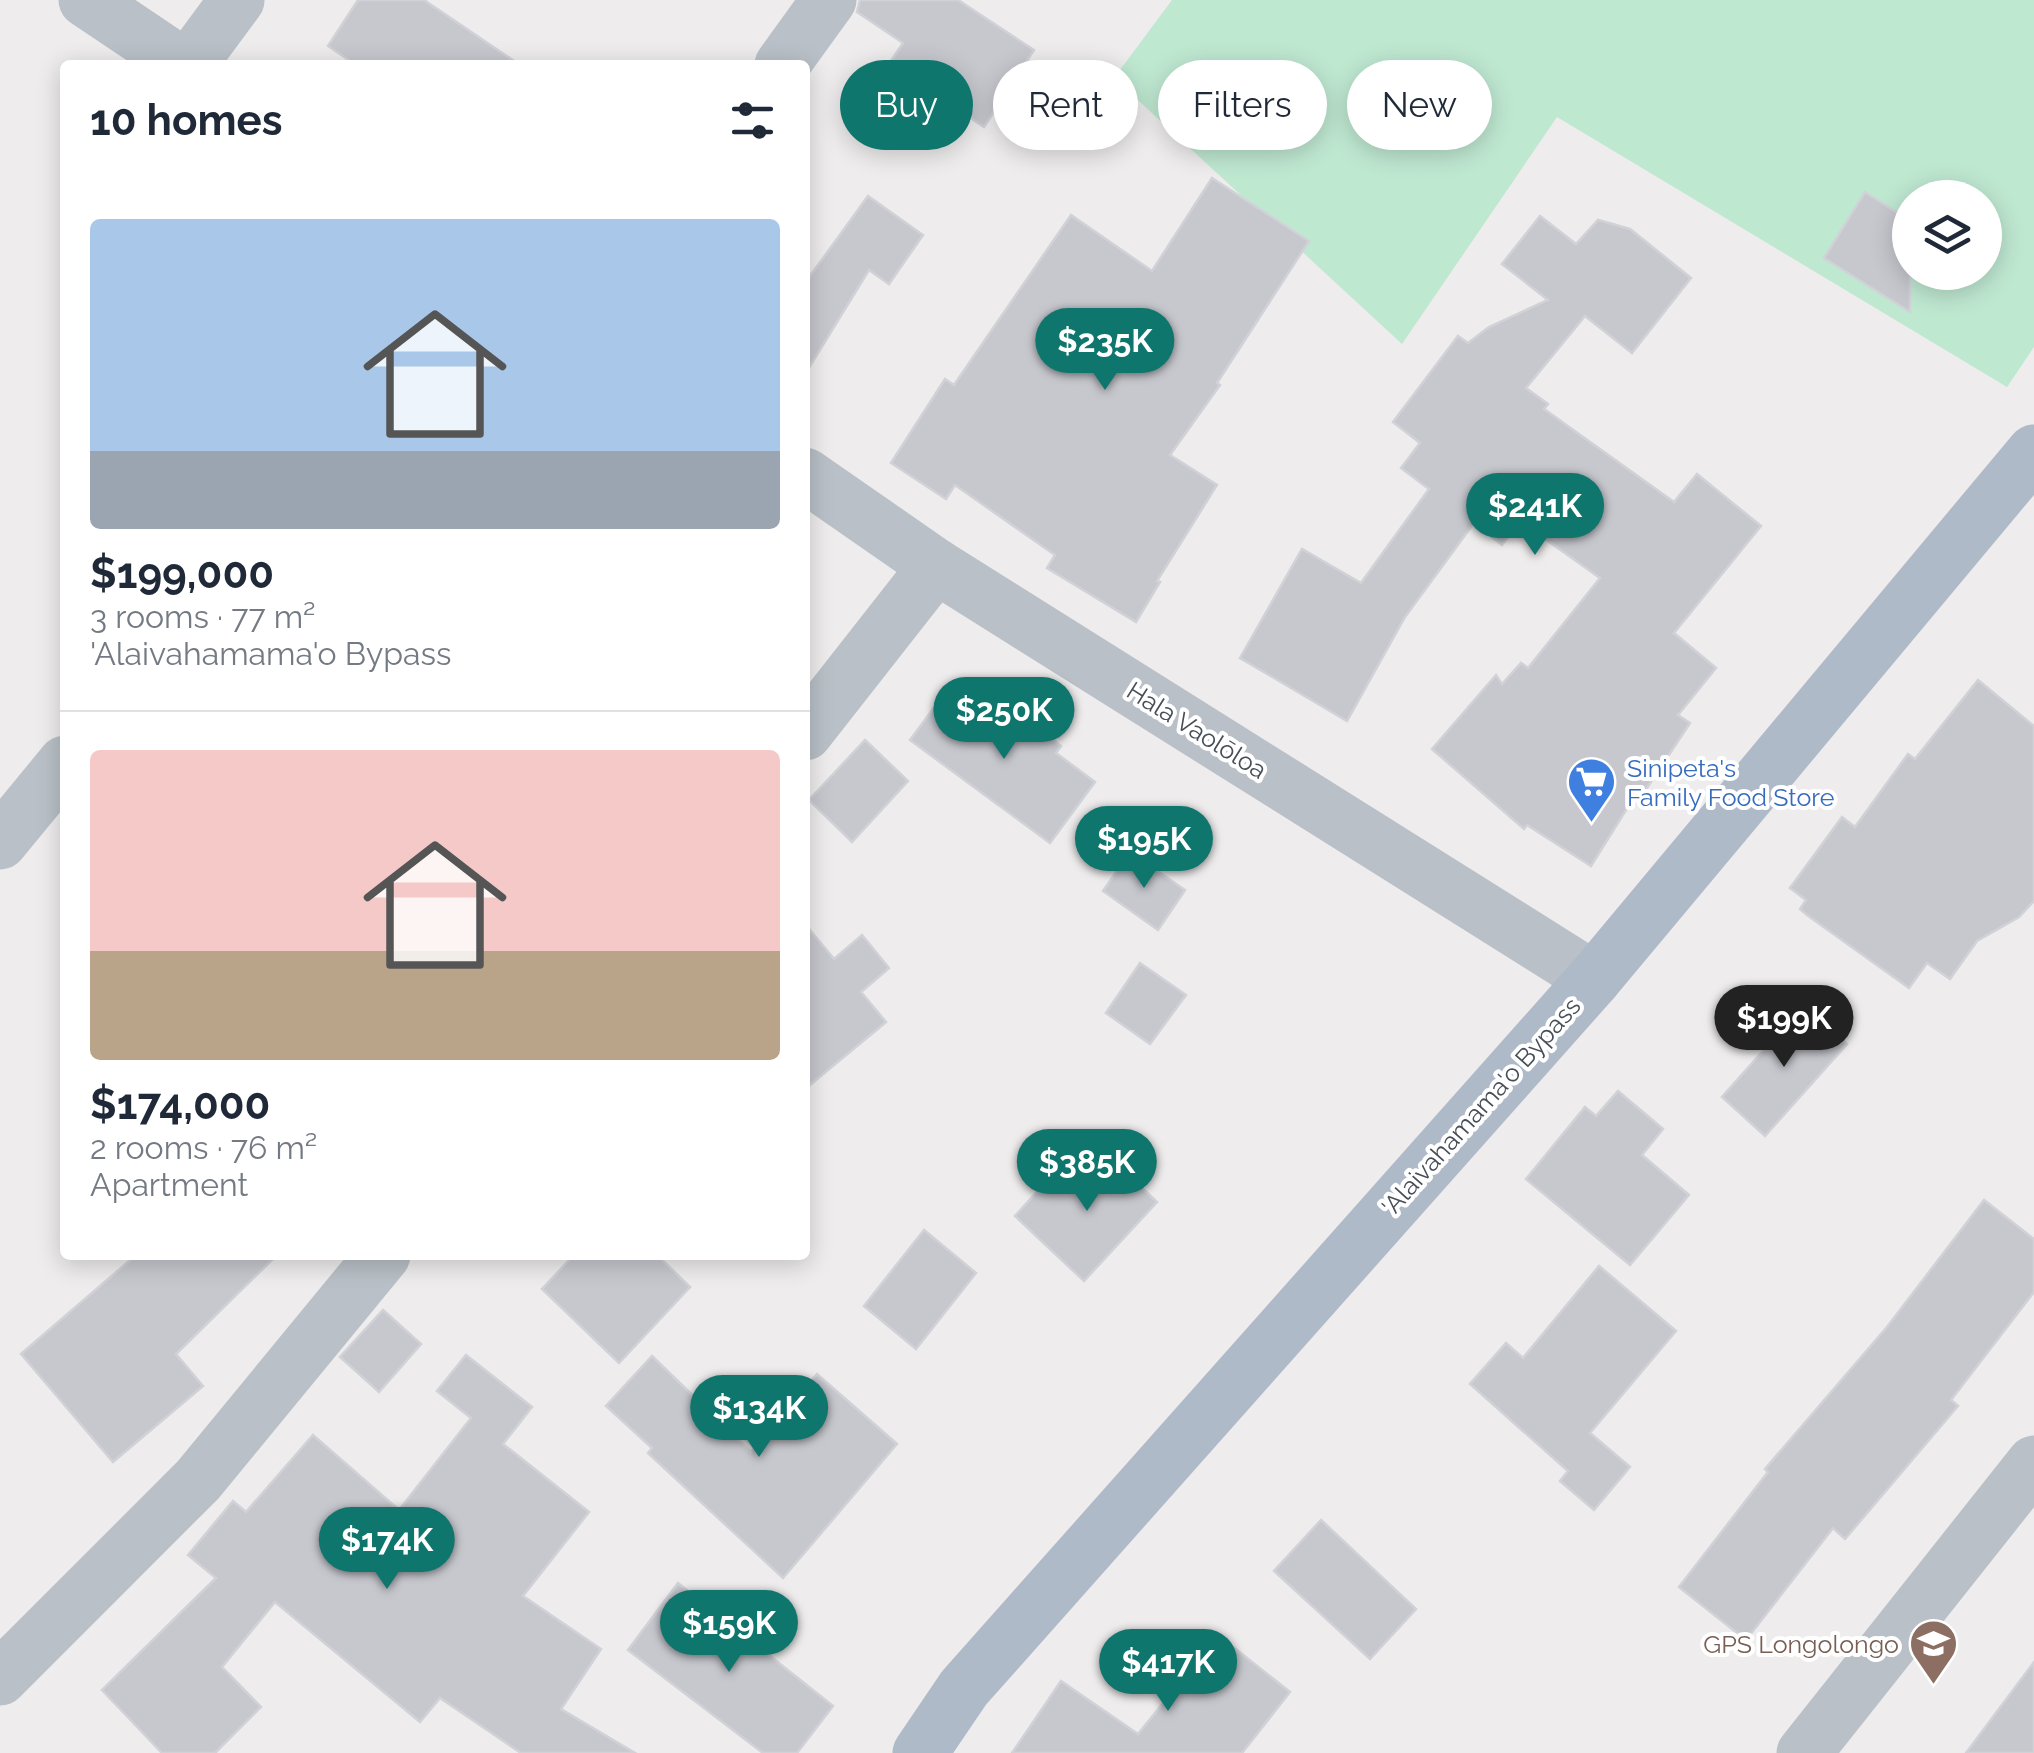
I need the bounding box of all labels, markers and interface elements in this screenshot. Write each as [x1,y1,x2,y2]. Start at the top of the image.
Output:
chip: Buy [840,60,973,150]
chip: Rent [993,60,1138,150]
chip: Filters [1158,60,1327,150]
chip: New [1347,60,1492,150]
icon: filters [725,93,780,148]
text: 10 homes [90,96,282,145]
map controls [1892,180,2002,290]
button: layers [1892,180,2002,290]
icon: home [345,284,525,464]
pin: $235K [1035,308,1175,393]
text: $235K [1057,322,1153,359]
pin: $241K [1465,473,1605,558]
text: $241K [1488,487,1582,524]
text: $199,000 [90,549,274,598]
text: 3 rooms · 77 m² [90,598,316,635]
text: 'Alaivahamama'o Bypass [90,635,451,672]
street label: Hala Vaolōloa [1122,675,1272,785]
pin: $250K [934,677,1074,762]
text: $250K [955,691,1053,728]
place label: Sinipeta's Family Food Store [1627,753,1834,812]
supermarket icon: Sinipeta's Family Food Store [1566,756,1618,824]
pin: $195K [1074,806,1214,891]
icon: home [345,815,525,995]
text: $195K [1097,820,1191,857]
pin: $199K [1714,985,1854,1070]
street label: 'Alaivahamama'o Bypass [1375,991,1587,1221]
text: $199K [1736,999,1832,1036]
text: $174,000 [90,1080,270,1129]
text: 2 rooms · 76 m² [90,1129,317,1166]
pin: $385K [1017,1129,1157,1214]
text: $385K [1039,1143,1135,1180]
text: Apartment [90,1166,248,1203]
pin: $134K [689,1375,829,1460]
text: $134K [712,1389,806,1426]
pin: $174K [317,1507,457,1592]
text: $174K [341,1521,433,1558]
pin: $159K [659,1590,799,1675]
text: $159K [682,1604,776,1641]
school or university icon: GPS Longolongo [1908,1618,1960,1686]
pin: $417K [1098,1629,1238,1714]
place label: GPS Longolongo [1703,1629,1899,1659]
text: $417K [1121,1643,1215,1680]

